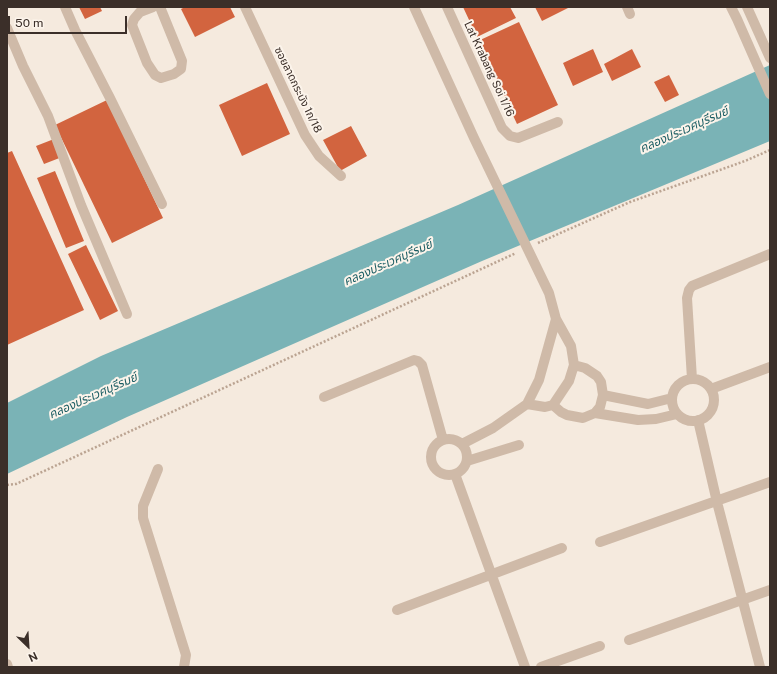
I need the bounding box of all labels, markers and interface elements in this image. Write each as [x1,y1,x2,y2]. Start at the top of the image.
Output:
scale bar [10,8,129,34]
text: 50 m [15,16,43,30]
street label: Lat Krabang Soi 1/16 [461,19,517,119]
street label: ซอยลาดกระบัง 1ก/18 [271,45,325,135]
water label: คลองประเวศบุรีรมย์ [638,104,730,156]
water label: คลองประเวศบุรีรมย์ [342,237,434,289]
water label: คลองประเวศบุรีรมย์ [47,370,139,422]
north arrow [8,626,48,666]
text: N [27,650,40,664]

